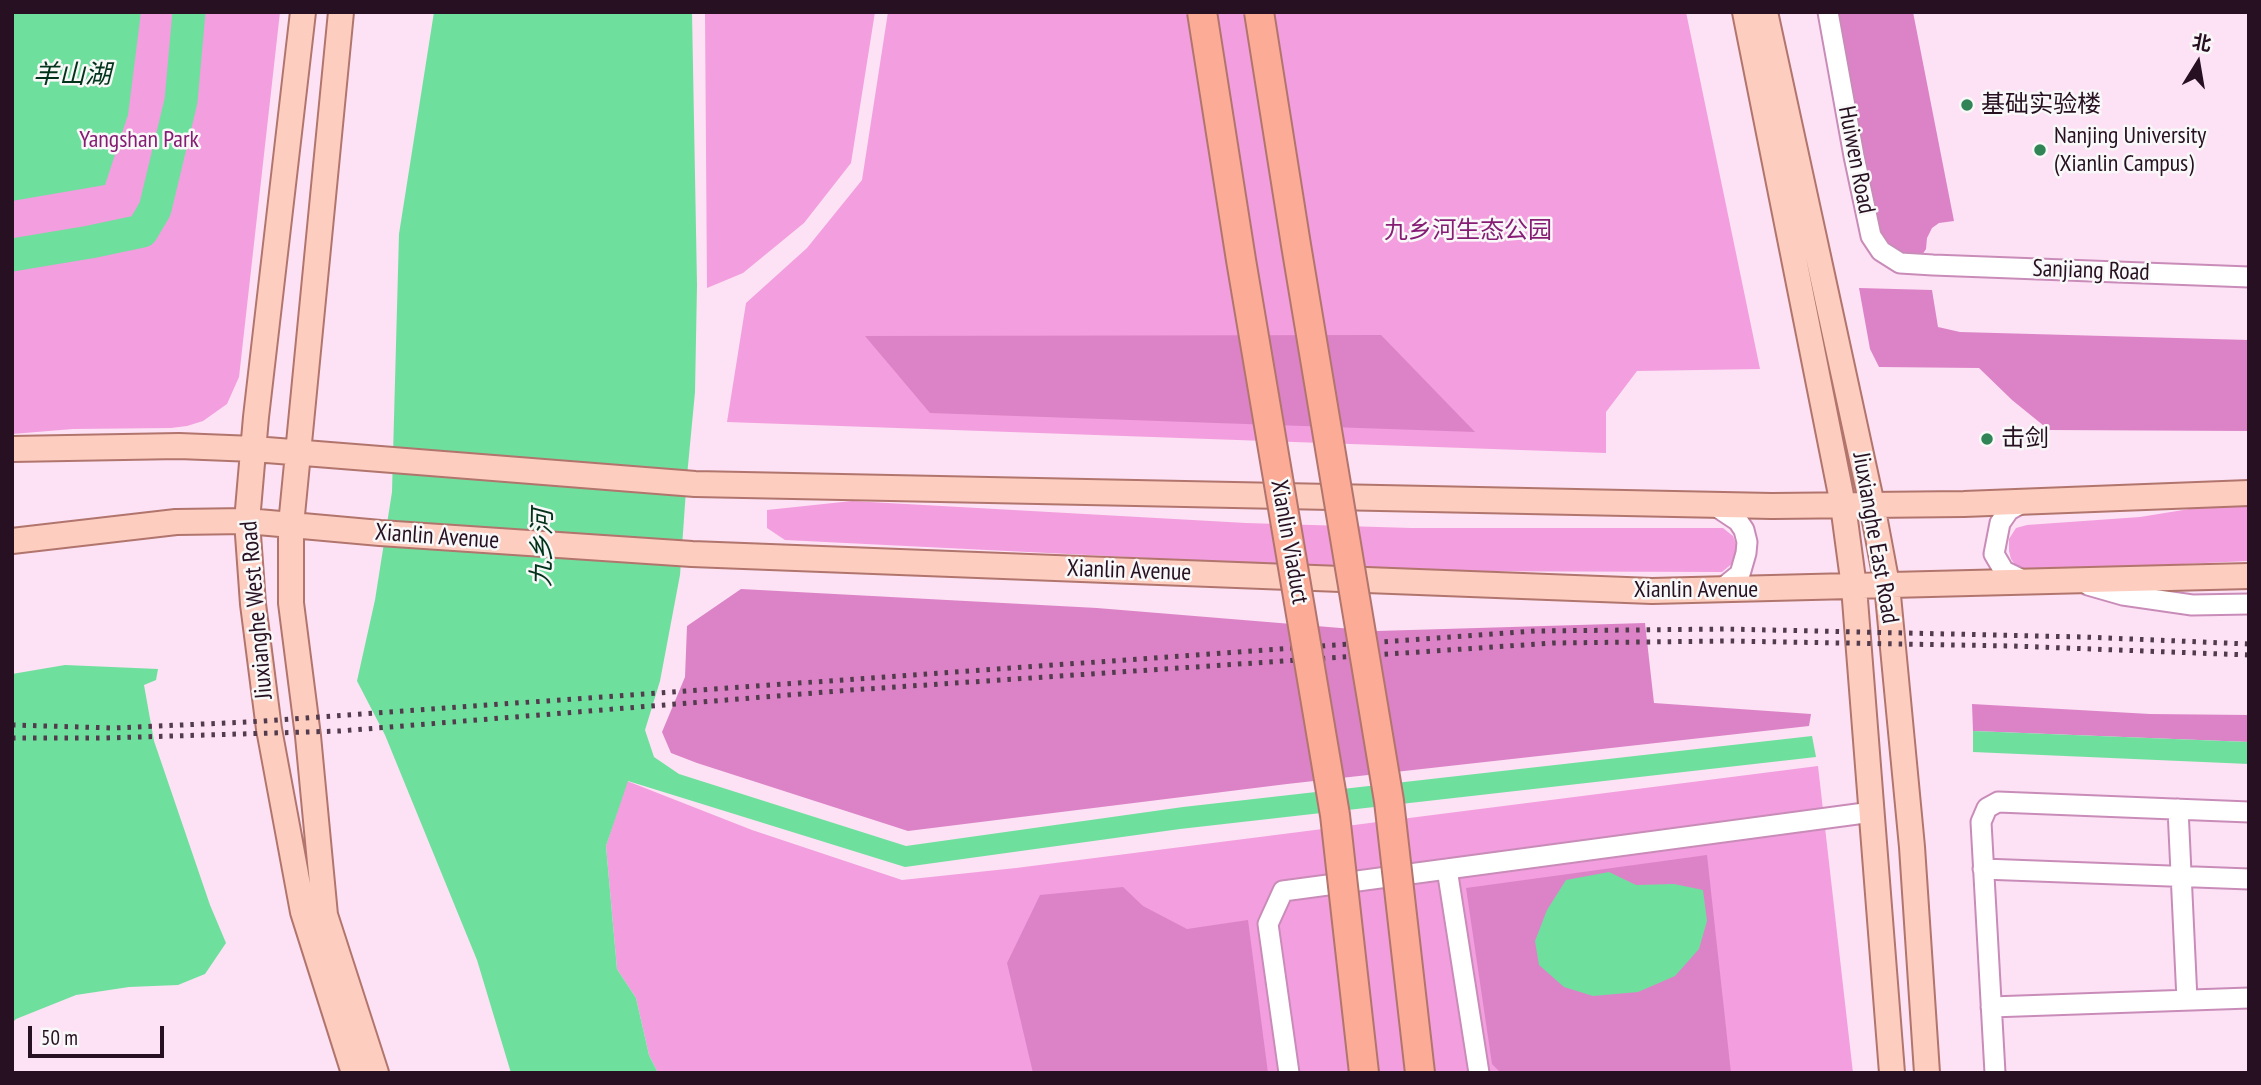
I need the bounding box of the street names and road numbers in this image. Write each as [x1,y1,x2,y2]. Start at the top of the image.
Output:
street label: Huiwen Road [1831,104,1881,216]
street label: Sanjiang Road [2032,255,2150,287]
street label: Jiuxianghe East Road [1846,450,1904,626]
street label: Xianlin Viaduct [1264,478,1314,606]
street label: Xianlin Avenue [374,518,500,556]
street label: Jiuxianghe West Road [235,520,279,700]
street label: Xianlin Avenue [1066,554,1192,588]
street label: Xianlin Avenue [1634,576,1758,604]

